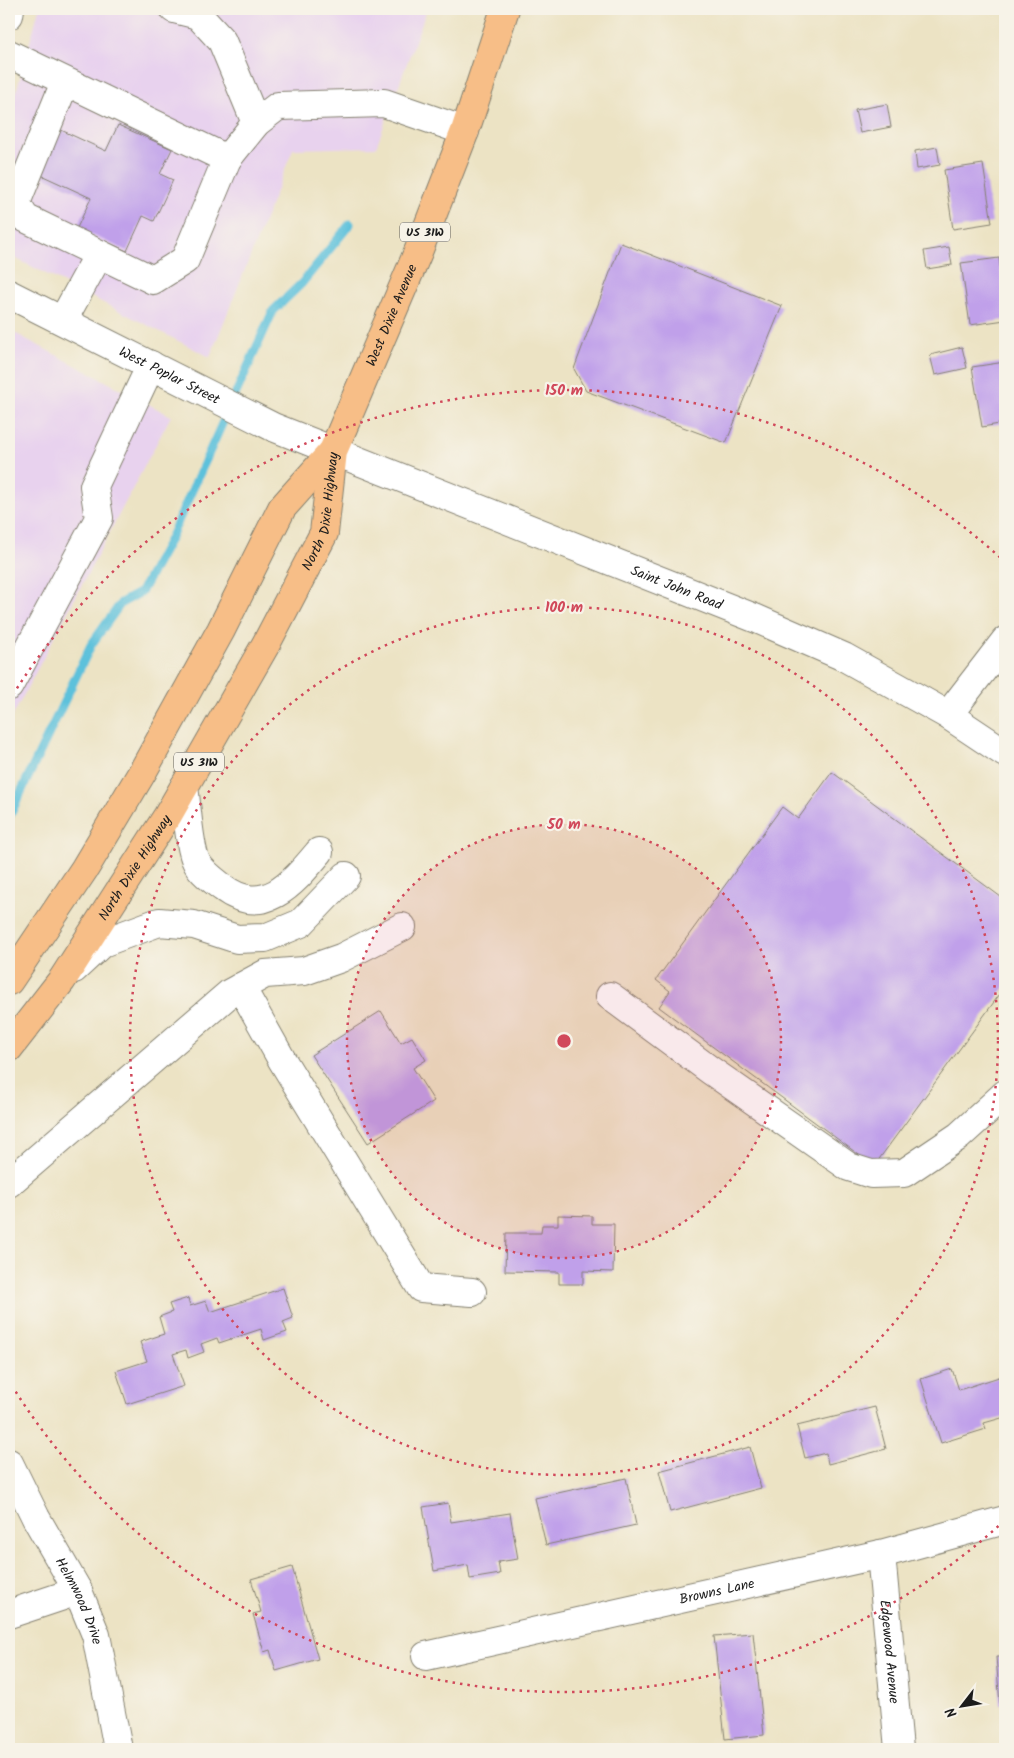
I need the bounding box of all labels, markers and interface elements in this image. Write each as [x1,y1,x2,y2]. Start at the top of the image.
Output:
road number: US 31W [400,222,450,242]
street label: West Dixie Avenue [360,260,424,370]
street label: West Poplar Street [115,341,224,411]
text: 150 m [545,379,583,403]
street label: North Dixie Highway [296,451,345,575]
street label: Saint John Road [627,560,727,617]
text: 100 m [545,596,583,620]
road number: US 31W [174,752,224,772]
street label: North Dixie Highway [93,810,178,925]
text: 50 m [546,813,581,837]
centre of rings [555,1032,573,1050]
street label: Helmwood Drive [49,1553,108,1647]
street label: Browns Lane [677,1573,757,1611]
street label: Edgewood Avenue [873,1599,905,1705]
north arrow [936,1680,986,1730]
text: N [940,1703,963,1722]

